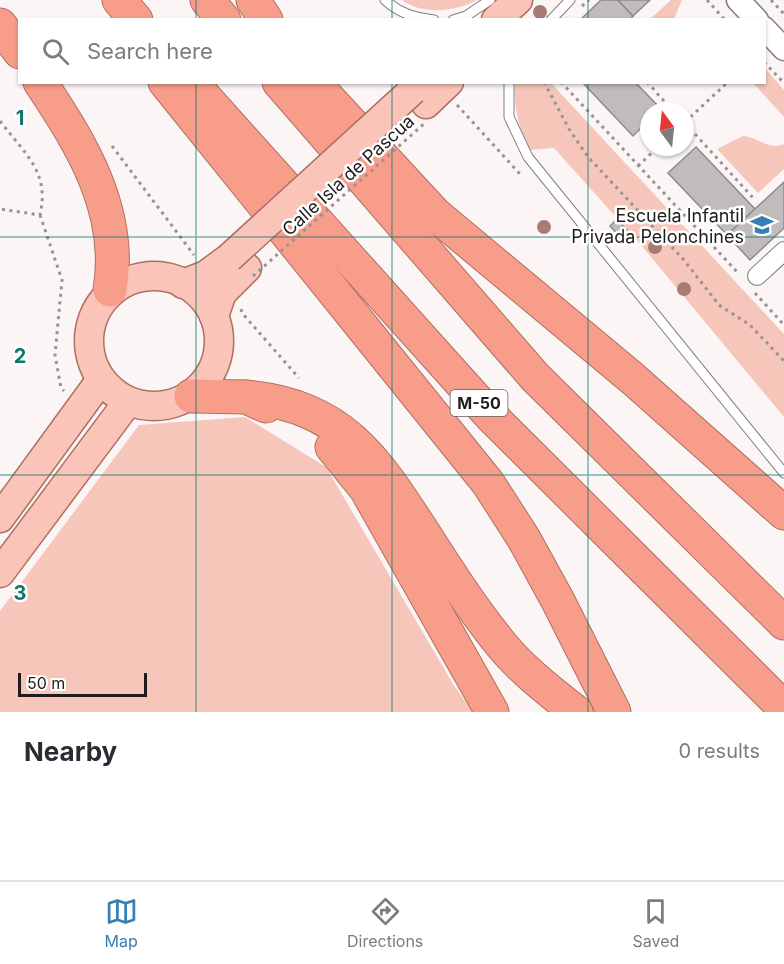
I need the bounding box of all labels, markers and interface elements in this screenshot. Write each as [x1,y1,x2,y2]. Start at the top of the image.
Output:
search box [18,18,766,84]
icon: search [39,35,72,68]
text: Search here [87,38,213,64]
north arrow [640,102,694,156]
text: 1 [16,106,24,130]
street label: Calle Isla de Pascua [278,110,418,240]
place label: Escuela Infantil Privada Pelonchines [571,205,744,247]
school or university icon: Escuela Infantil Privada Pelonchines [749,212,775,238]
text: 2 [14,344,26,368]
road number: M-50 [450,390,508,416]
text: 3 [14,581,26,605]
scale bar [18,670,147,698]
text: 50 m [27,673,65,693]
text: Nearby [24,736,117,767]
text: 0 results [678,739,760,763]
tab: Map [105,895,138,951]
tab: Directions [347,895,423,951]
tab: Saved [633,895,679,951]

